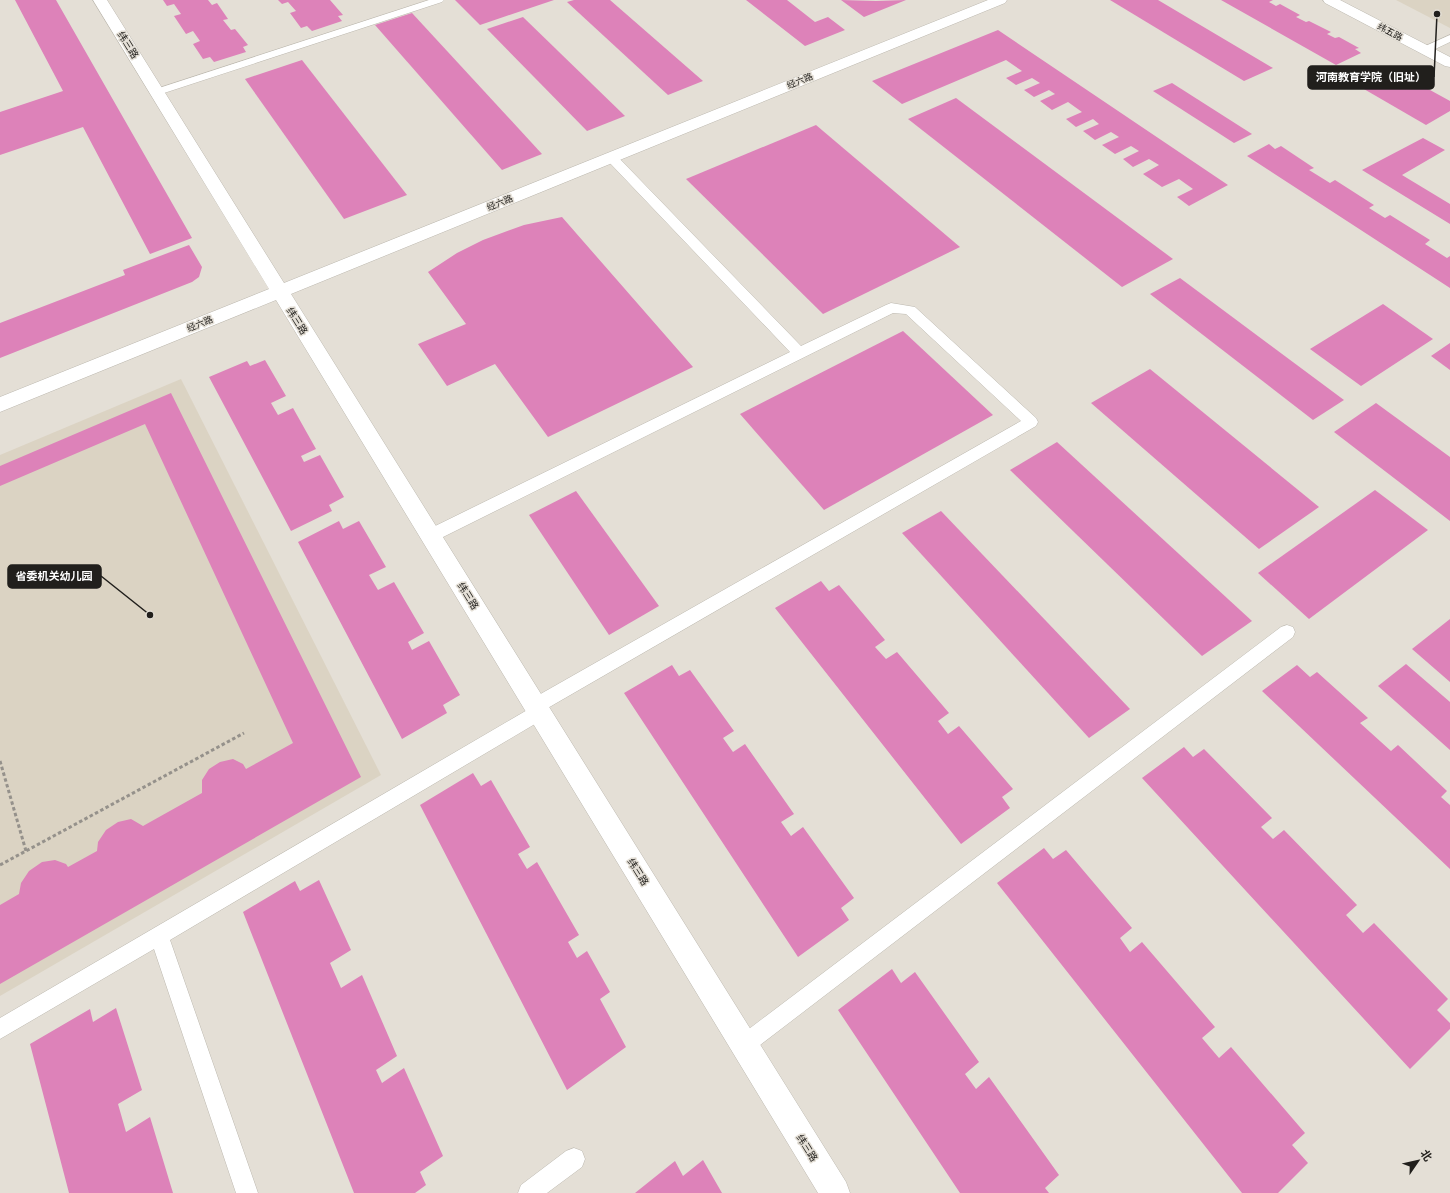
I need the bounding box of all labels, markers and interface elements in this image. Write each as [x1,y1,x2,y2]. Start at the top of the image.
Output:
street label: 纬五路 [1376,21,1404,43]
street label: 纬三路 [115,29,141,61]
callout: 河南教育学院（旧址） [1308,66,1434,89]
street label: 经六路 [786,71,814,91]
text: 河南教育学院（旧址） [1316,71,1426,84]
street label: 经六路 [486,193,514,213]
street label: 纬三路 [284,305,310,337]
street label: 经六路 [186,314,214,334]
callout: 省委机关幼儿园 [8,565,101,588]
text: 省委机关幼儿园 [16,570,93,583]
street label: 纬三路 [455,580,481,612]
street label: 纬三路 [625,856,651,888]
street label: 纬三路 [794,1132,820,1164]
north arrow [1398,1141,1438,1181]
text: 北 [1417,1147,1434,1164]

